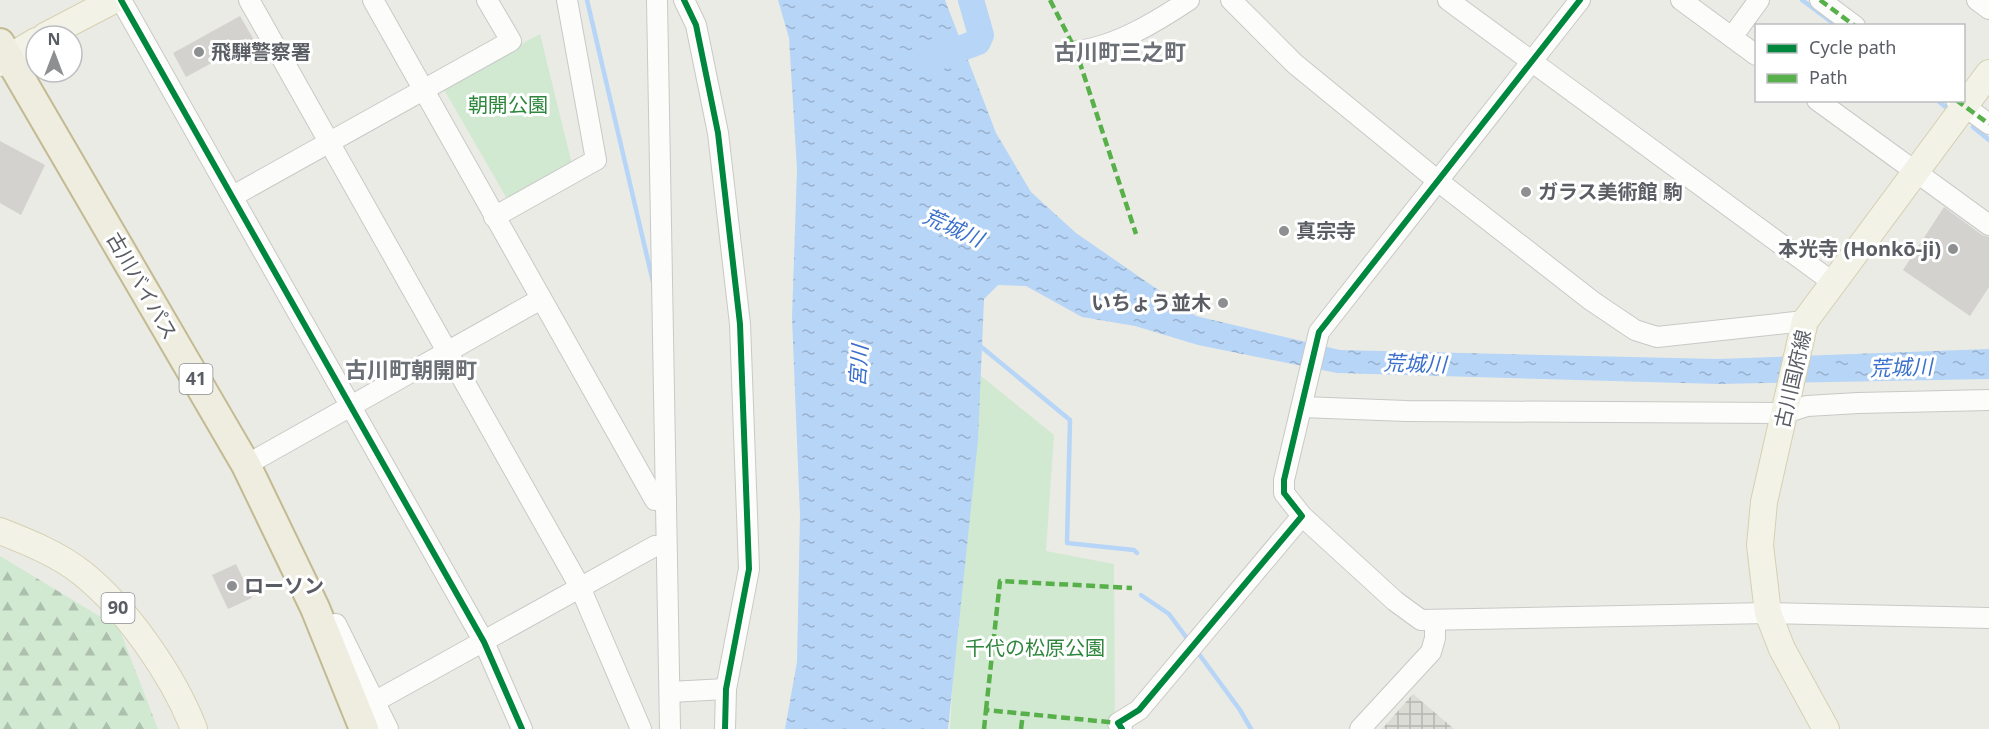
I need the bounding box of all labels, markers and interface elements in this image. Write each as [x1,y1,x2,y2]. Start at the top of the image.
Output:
north arrow [24,24,84,84]
legend [1755,24,1965,102]
text: N [47,28,61,50]
text: Cycle path [1809,35,1896,59]
district label: 古川町三之町 [1054,36,1186,66]
place label: 飛騨警察署 [211,38,311,65]
marker: 飛騨警察署 [192,45,206,59]
text: Path [1809,65,1848,89]
park label: 朝開公園 [468,91,548,118]
place label: ガラス美術館 駒 [1538,178,1683,205]
marker: ガラス美術館 駒 [1519,185,1533,199]
water label: 荒城川 [919,201,990,254]
place label: 真宗寺 [1296,217,1356,244]
marker: 真宗寺 [1277,224,1291,238]
street label: 古川バイパス [101,227,184,344]
place label: 本光寺 (Honkō-ji) [1778,235,1941,262]
marker: 本光寺 (Honkō-ji) [1946,242,1960,256]
place label: いちょう並木 [1091,289,1211,316]
marker: いちょう並木 [1216,296,1230,310]
street label: 古川国府線 [1768,327,1817,431]
water label: 宮川 [843,342,874,388]
water label: 荒城川 [1383,348,1449,378]
water label: 荒城川 [1869,352,1935,382]
district label: 古川町朝開町 [345,354,477,384]
road number: 41 [180,364,212,394]
place label: ローソン [244,572,324,599]
marker: ローソン [225,579,239,593]
road number: 90 [102,593,134,623]
park label: 千代の松原公園 [965,634,1105,661]

